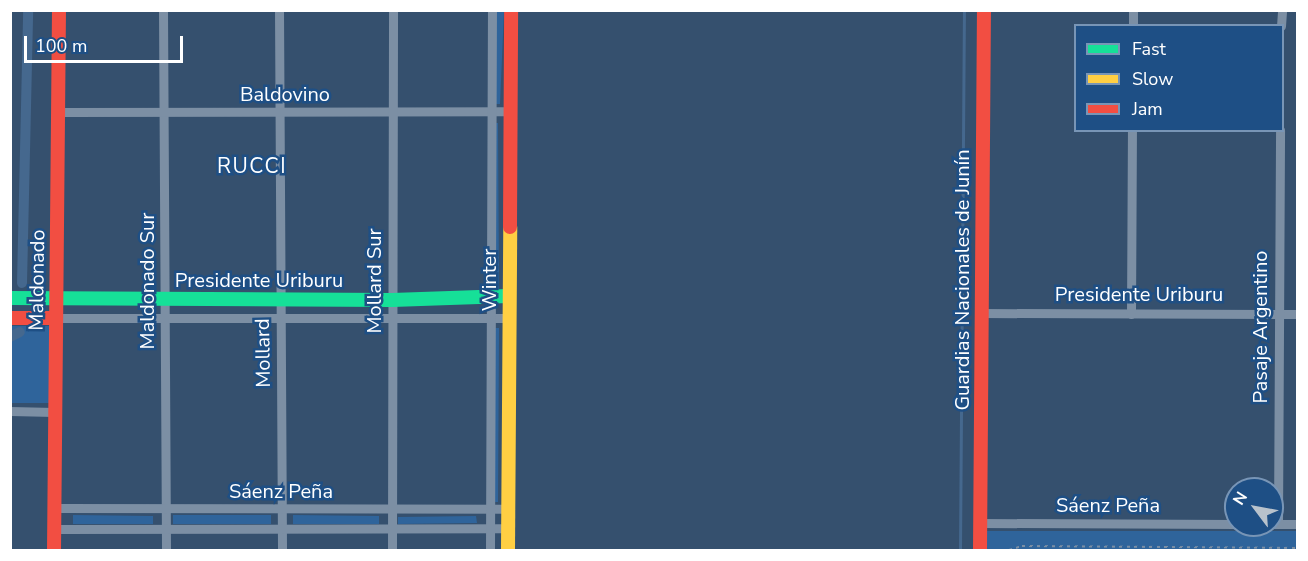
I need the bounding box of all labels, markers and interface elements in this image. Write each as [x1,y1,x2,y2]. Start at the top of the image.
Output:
scale bar [27,24,186,62]
legend [1074,24,1284,132]
text: 100 m [35,34,87,58]
text: Fast [1132,37,1166,61]
text: Slow [1132,67,1173,91]
street label: Baldovino [240,82,330,106]
text: Jam [1132,97,1163,121]
street label: Guardias Nacionales de Junín [950,149,974,411]
district label: RUCCI [217,153,287,179]
street label: Maldonado Sur [135,213,159,349]
street label: Mollard Sur [362,228,386,334]
street label: Maldonado [24,229,50,331]
street label: Winter [477,249,501,311]
street label: Pasaje Argentino [1248,251,1272,403]
street label: Presidente Uriburu [175,268,343,292]
street label: Presidente Uriburu [1055,282,1223,306]
street label: Mollard [250,318,276,388]
north arrow [1224,477,1284,537]
street label: Sáenz Peña [229,479,333,503]
text: N [1228,488,1253,509]
street label: Sáenz Peña [1056,493,1160,517]

